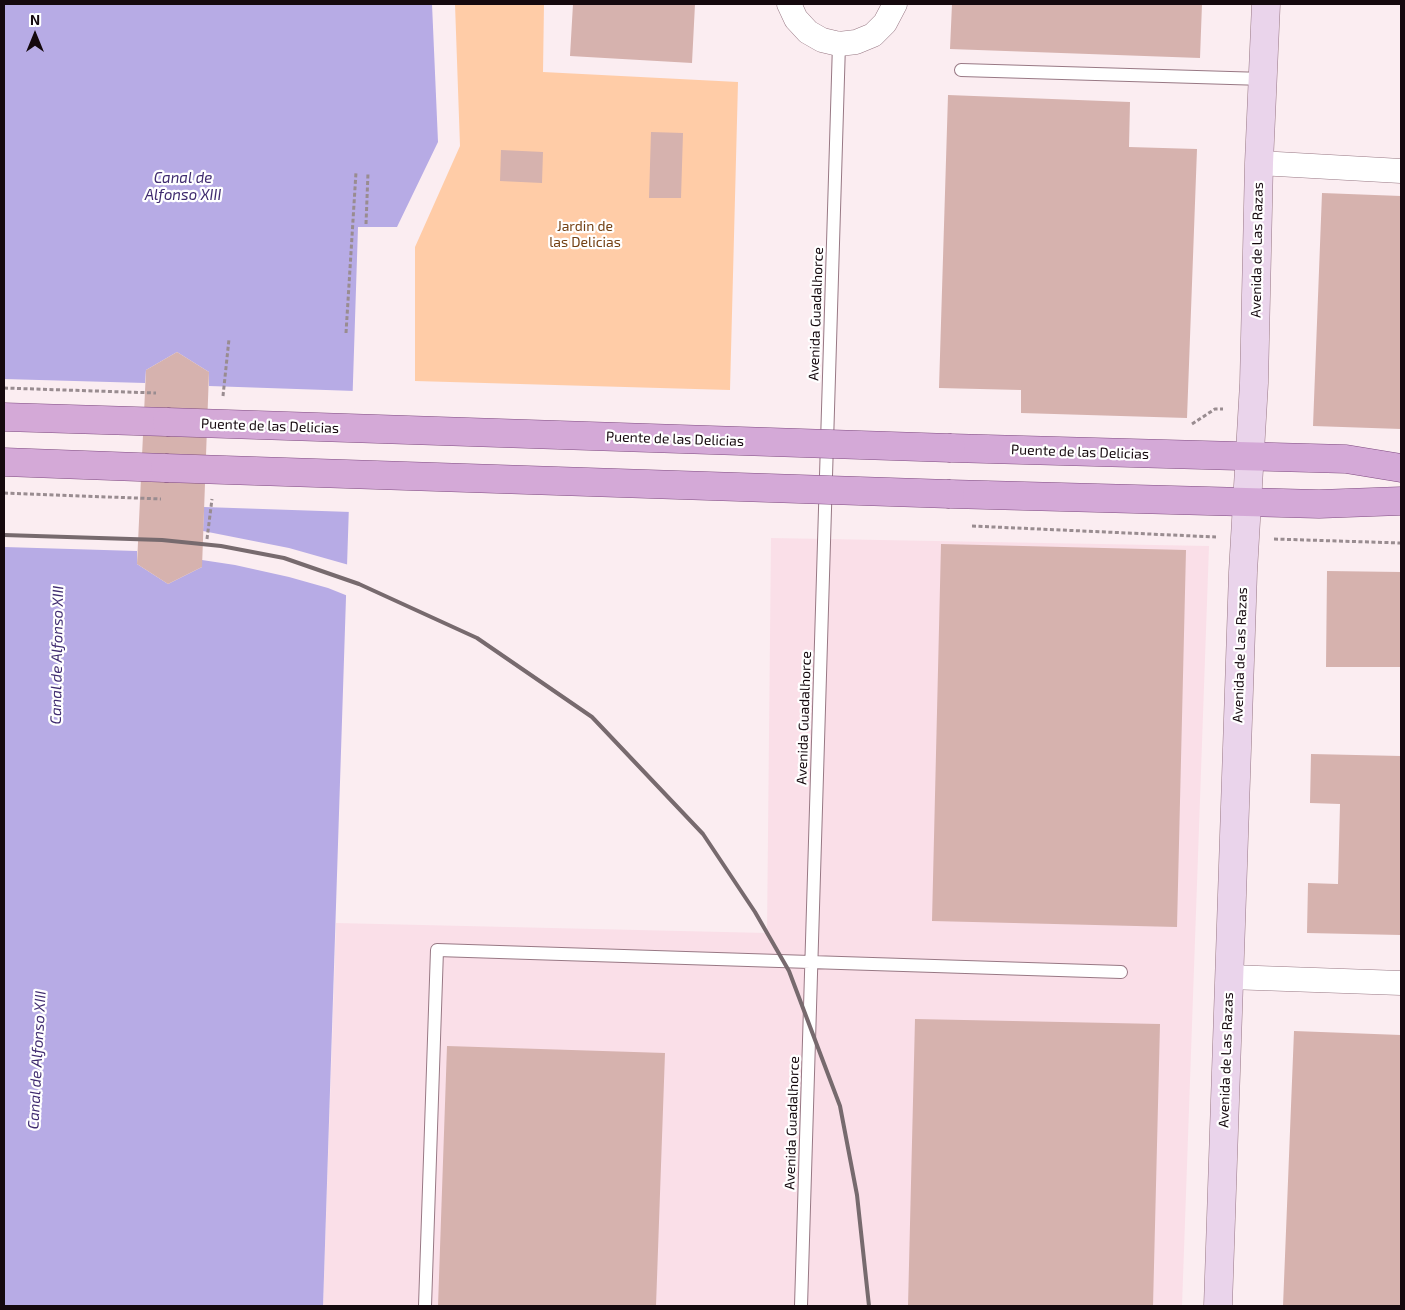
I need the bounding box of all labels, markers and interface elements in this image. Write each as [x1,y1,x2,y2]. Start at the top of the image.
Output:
north arrow [10,10,60,60]
text: N [30,11,40,28]
water label: Canal de Alfonso XIII [145,169,221,204]
street label: Avenida de Las Razas [1247,182,1267,318]
park label: Jardin de las Delicias [549,218,621,250]
street label: Avenida Guadalhorce [805,247,827,381]
street label: Puente de las Delicias [201,415,339,437]
street label: Puente de las Delicias [606,428,744,450]
street label: Puente de las Delicias [1011,441,1149,463]
water label: Canal de Alfonso XIII [47,586,67,724]
street label: Avenida de Las Razas [1229,587,1251,723]
street label: Avenida Guadalhorce [793,651,815,785]
water label: Canal de Alfonso XIII [24,990,50,1130]
street label: Avenida de Las Razas [1215,992,1237,1128]
street label: Avenida Guadalhorce [781,1056,803,1190]

